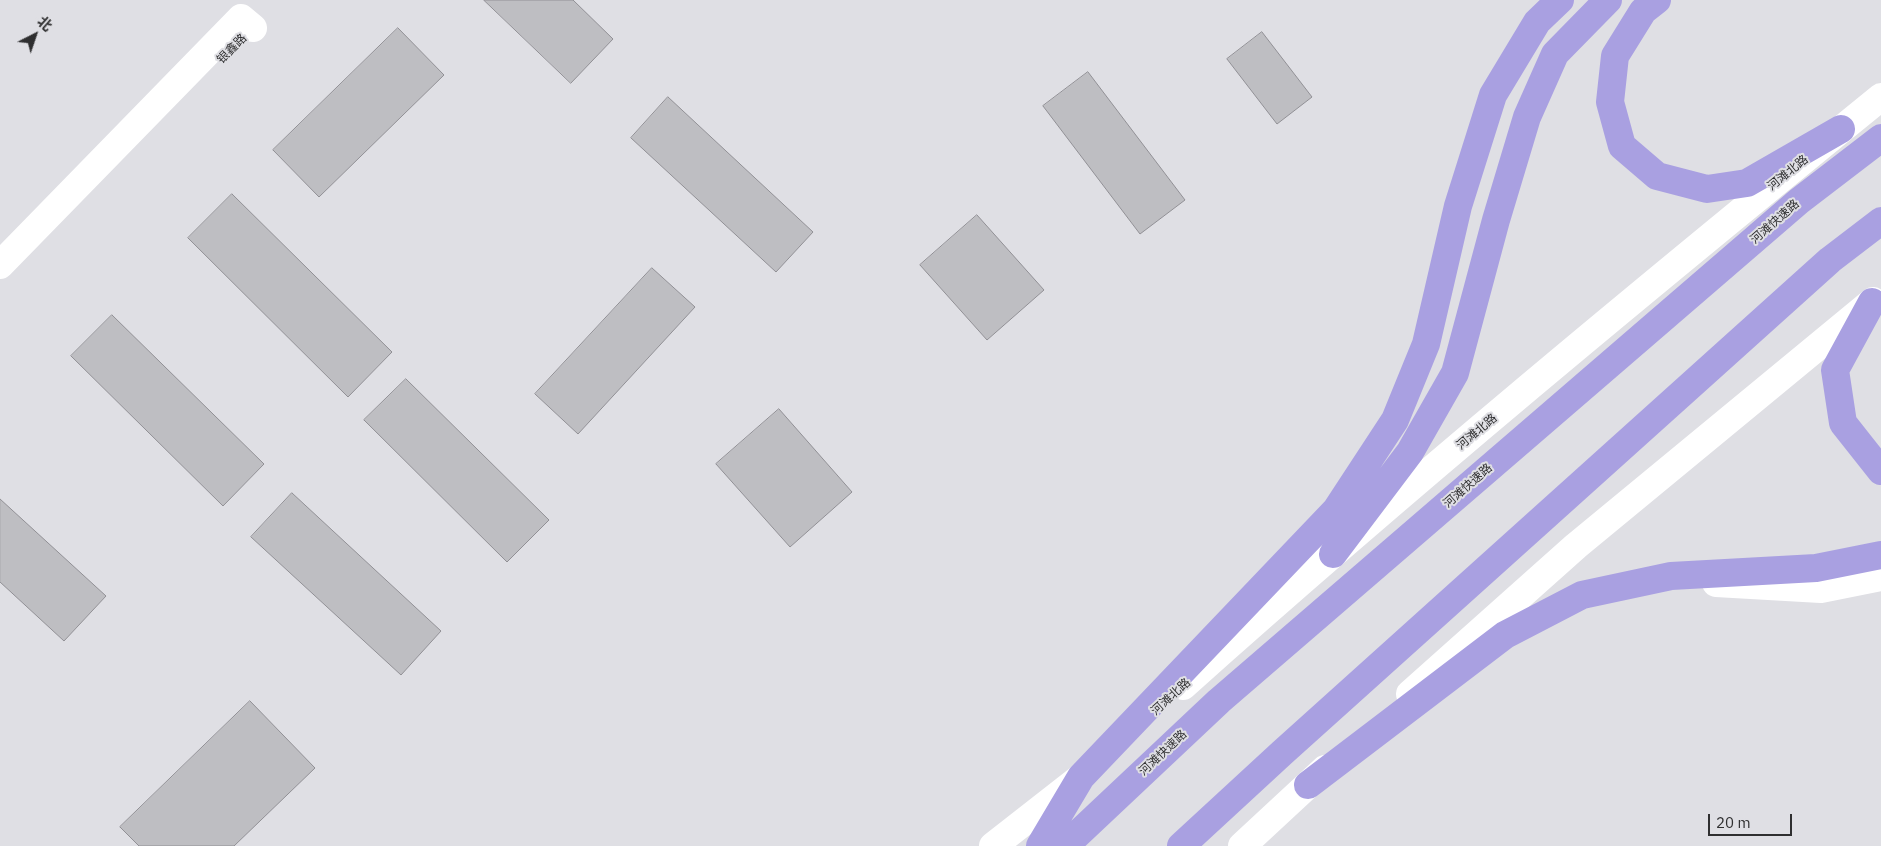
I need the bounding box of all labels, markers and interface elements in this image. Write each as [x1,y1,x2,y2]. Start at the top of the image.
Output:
north arrow [10,10,60,60]
text: 北 [34,12,56,35]
street label: 银鑫路 [214,31,250,67]
street label: 河滩北路 [1765,152,1811,194]
street label: 河滩快速路 [1748,197,1802,247]
street label: 河滩北路 [1454,411,1500,453]
street label: 河滩快速路 [1441,461,1495,511]
street label: 河滩北路 [1148,676,1194,718]
street label: 河滩快速路 [1136,727,1190,779]
scale bar [1711,804,1795,836]
text: 20 m [1716,813,1751,832]

